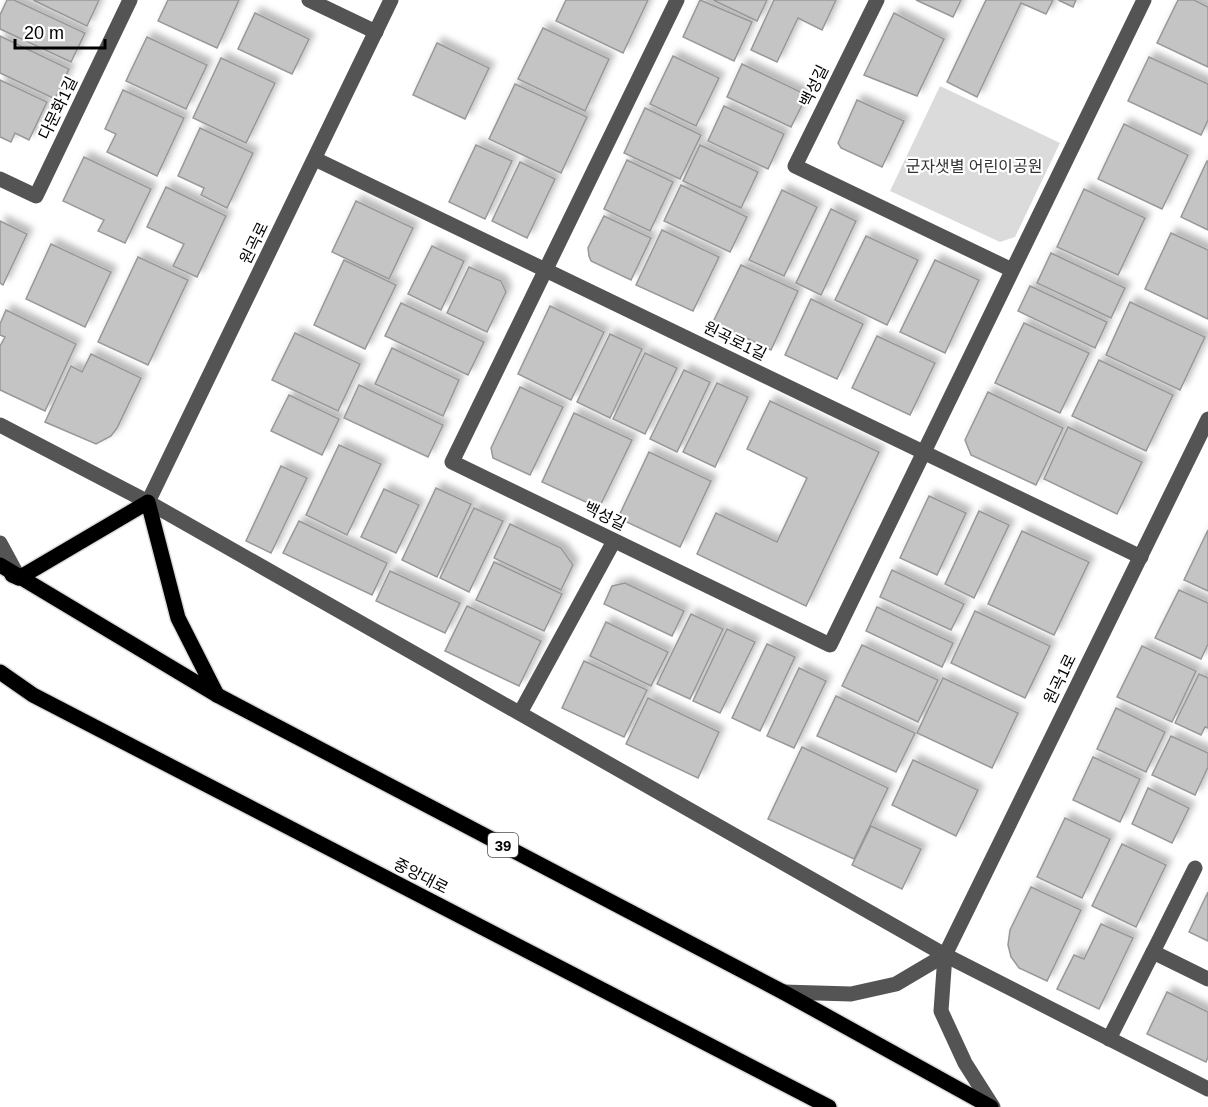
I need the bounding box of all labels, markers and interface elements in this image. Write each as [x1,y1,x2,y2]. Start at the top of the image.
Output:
scale bar [15,12,105,50]
text: 20 m [24,23,64,43]
street label: 백성길 [797,62,831,110]
street label: 다문화1길 [36,74,80,142]
park label: 군자샛별 어린이공원 [906,158,1042,175]
street label: 원곡로 [237,219,271,267]
street label: 원곡로1길 [701,319,769,363]
street label: 백성길 [581,499,629,533]
street label: 원곡1로 [1041,651,1079,707]
road number: 39 [488,833,518,857]
street label: 중앙대로 [391,855,451,897]

